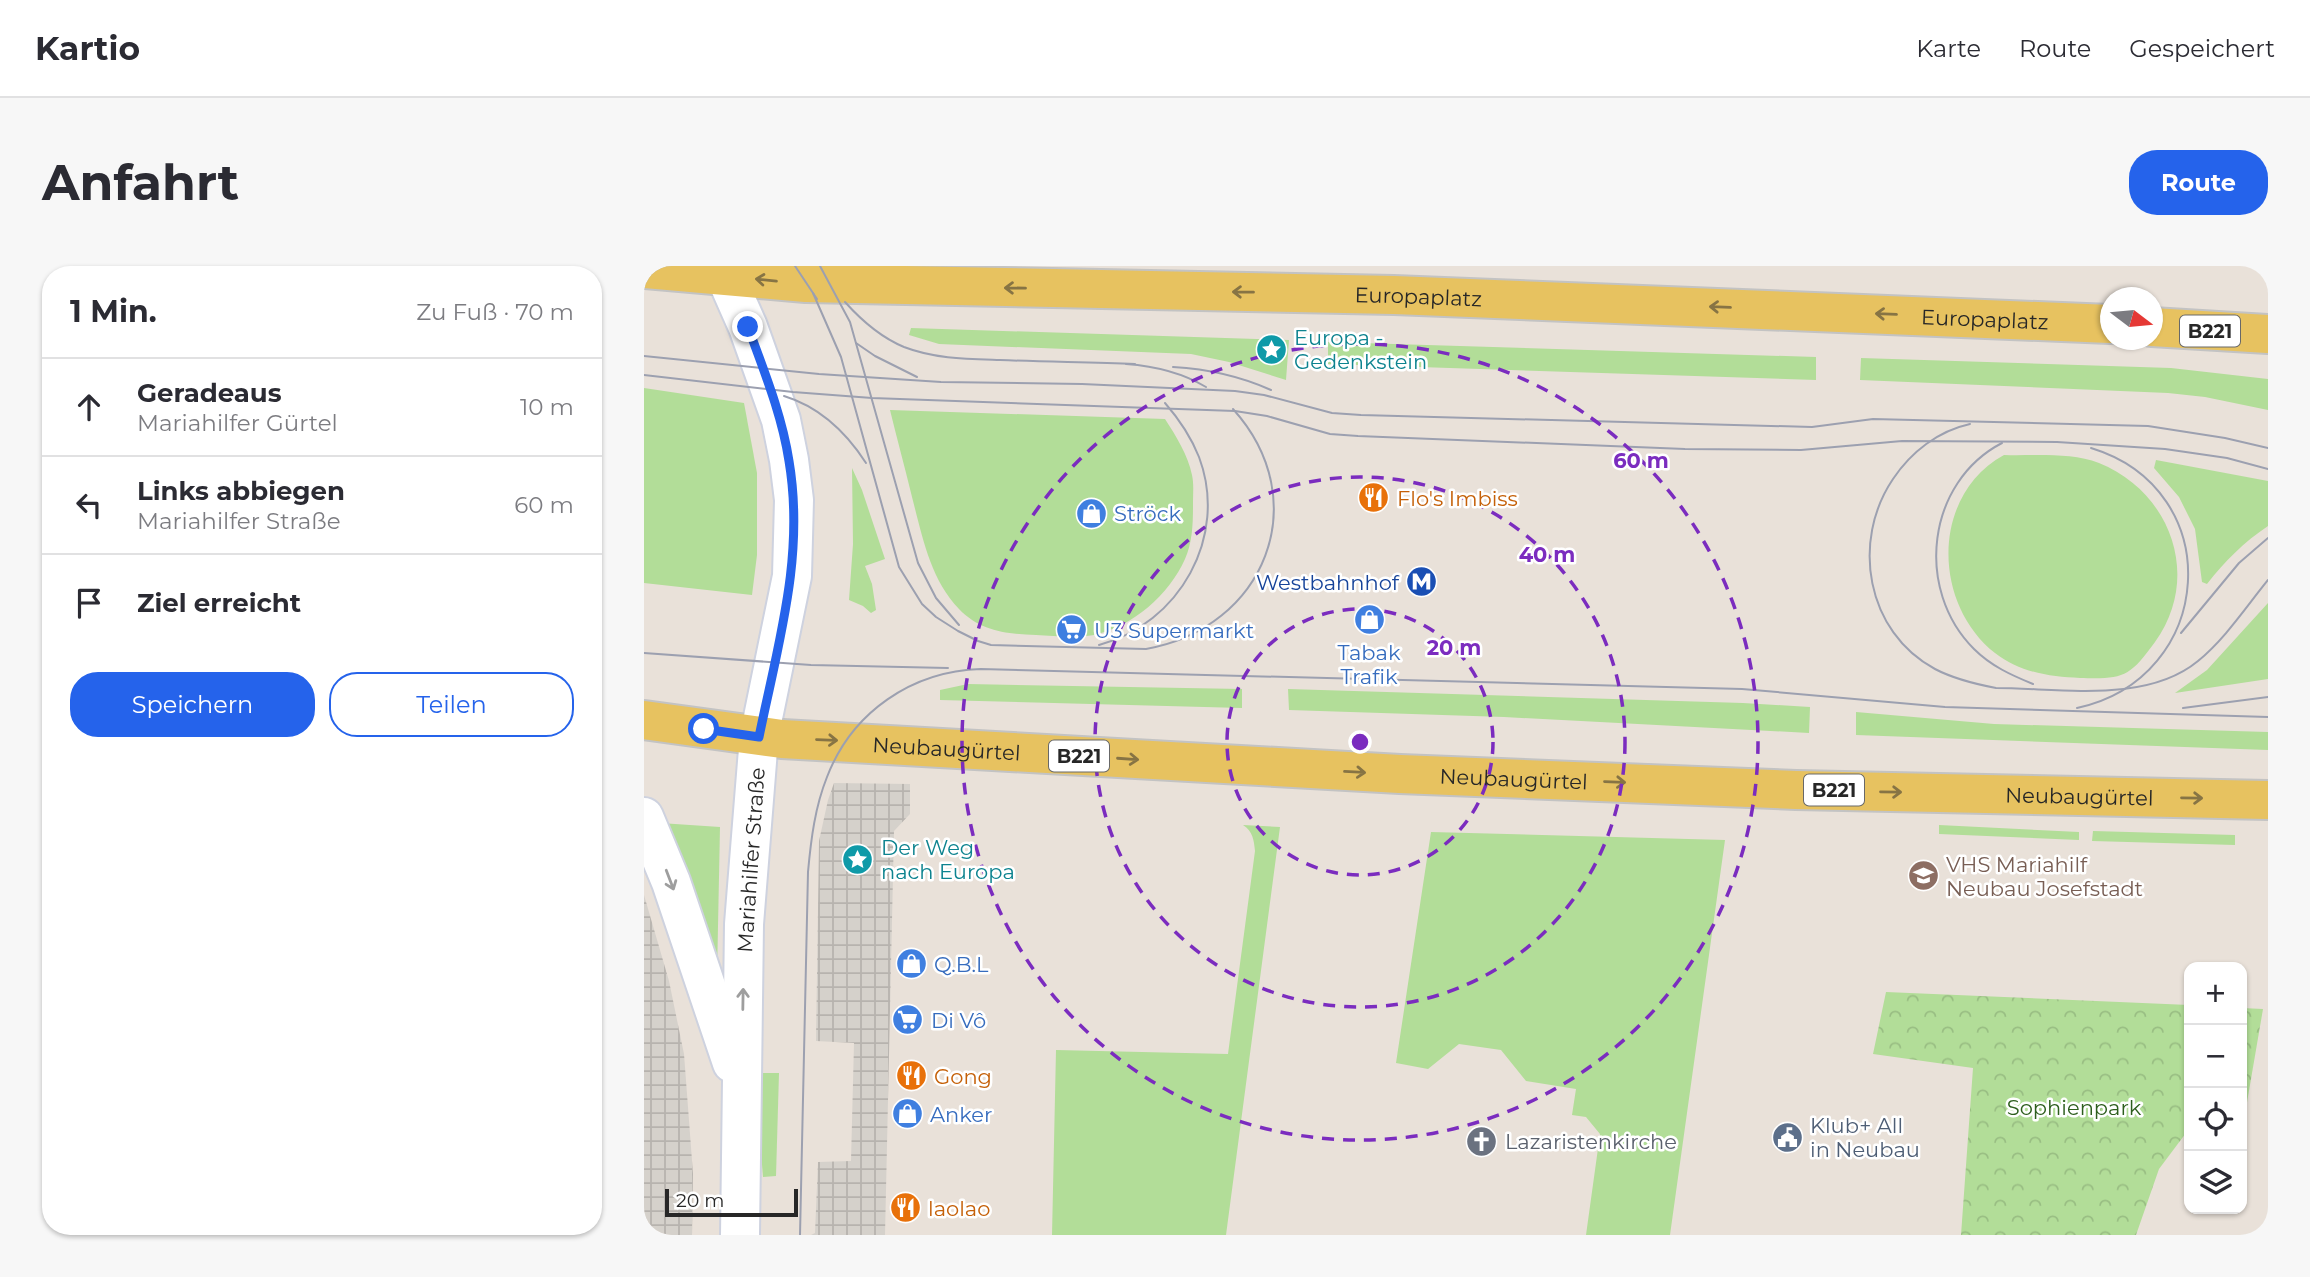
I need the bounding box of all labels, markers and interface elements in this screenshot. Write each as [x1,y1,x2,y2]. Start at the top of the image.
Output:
text: Kartio [35,28,140,68]
text: Karte [1916,34,1981,63]
text: Route [2019,34,2091,63]
text: Gespeichert [2129,34,2275,63]
button: Route [2129,150,2268,215]
text: Anfahrt [42,153,239,212]
one-way arrow [755,273,778,286]
one-way arrow [1004,281,1027,294]
street label: Europaplatz [1354,282,1482,311]
one-way arrow [1231,286,1254,299]
north arrow [2100,287,2163,350]
text: 1 Min. [70,293,157,330]
text: Zu Fuß · 70 m [416,298,574,326]
one-way arrow [1709,301,1732,314]
street label: Europaplatz [1921,304,2049,334]
one-way arrow [1874,308,1897,321]
route end [732,311,763,342]
road number: B221 [2180,316,2240,346]
place label: Europa - Gedenkstein [1294,325,1427,374]
place icon: Europa - Gedenkstein [1254,332,1288,366]
text: Geradeaus [137,377,282,409]
icon: ahead [70,388,108,426]
text: 10 m [520,393,574,421]
text: Mariahilfer Gürtel [137,409,338,437]
text: 60 m [1613,448,1669,473]
text: Links abbiegen [137,475,345,507]
restaurant icon: Flo's Imbiss [1357,481,1391,515]
icon: left [70,486,108,524]
place label: Flo's Imbiss [1397,486,1518,511]
text: 60 m [514,491,574,519]
shop icon: Ströck [1074,496,1108,530]
place label: Ströck [1114,501,1181,526]
text: Mariahilfer Straße [137,507,341,535]
text: 40 m [1519,542,1575,567]
metro station icon: Westbahnhof [1405,565,1439,599]
place label: Westbahnhof [1256,570,1400,595]
icon: arrive [70,584,108,622]
text: Ziel erreicht [137,587,301,619]
shop icon: Tabak Trafik [1352,603,1386,637]
supermarket icon: U3 Supermarkt [1054,613,1088,647]
place label: U3 Supermarkt [1094,618,1254,643]
text: 20 m [1427,635,1481,660]
place label: Tabak Trafik [1338,640,1401,689]
button: Speichern [70,672,315,737]
button: Teilen [329,672,574,737]
route start [688,713,719,744]
centre of rings [1348,730,1372,754]
street label: Neubaugürtel [872,732,1021,765]
one-way arrow [816,734,839,747]
road number: B221 [1049,741,1109,771]
one-way arrow [1116,752,1139,765]
street label: Neubaugürtel [1439,763,1588,794]
one-way arrow [1343,765,1366,778]
street label: Mariahilfer Straße [732,766,770,954]
road number: B221 [1804,775,1864,806]
one-way arrow [1603,776,1626,789]
street label: Neubaugürtel [2005,782,2154,810]
one-way arrow [1879,785,1902,798]
one-way arrow [2180,791,2203,805]
place label: Der Weg nach Europa [881,835,1015,884]
place icon: Der Weg nach Europa [841,842,875,876]
place label: VHS Mariahilf Neubau Josefstadt [1946,852,2143,901]
school or university icon: VHS Mariahilf Neubau Josefstadt [1906,859,1940,893]
one-way arrow [665,868,677,890]
shop icon: Q.B.L [894,947,928,981]
place label: Q.B.L [934,952,989,977]
map controls [2184,962,2247,1214]
button: + [2184,962,2247,1025]
one-way arrow [736,988,750,1011]
supermarket icon: Di Vô [891,1003,925,1037]
place label: Di Vô [931,1008,986,1033]
button: − [2184,1025,2247,1088]
restaurant icon: Gong [894,1059,928,1093]
place label: Gong [934,1064,992,1089]
button: locate [2184,1088,2247,1151]
park label: Sophienpark [2007,1095,2142,1120]
shop icon: Anker [890,1097,924,1131]
place label: Anker [930,1102,992,1127]
place label: Klub+ All in Neubau [1810,1113,1920,1162]
public building icon: Klub+ All in Neubau [1770,1120,1804,1154]
church icon: Lazaristenkirche [1465,1124,1499,1158]
place label: Lazaristenkirche [1505,1129,1677,1154]
button: layers [2184,1151,2247,1214]
scale bar [665,1186,798,1218]
text: 20 m [676,1189,724,1212]
restaurant icon: laolao [888,1191,922,1225]
place label: laolao [928,1196,990,1221]

